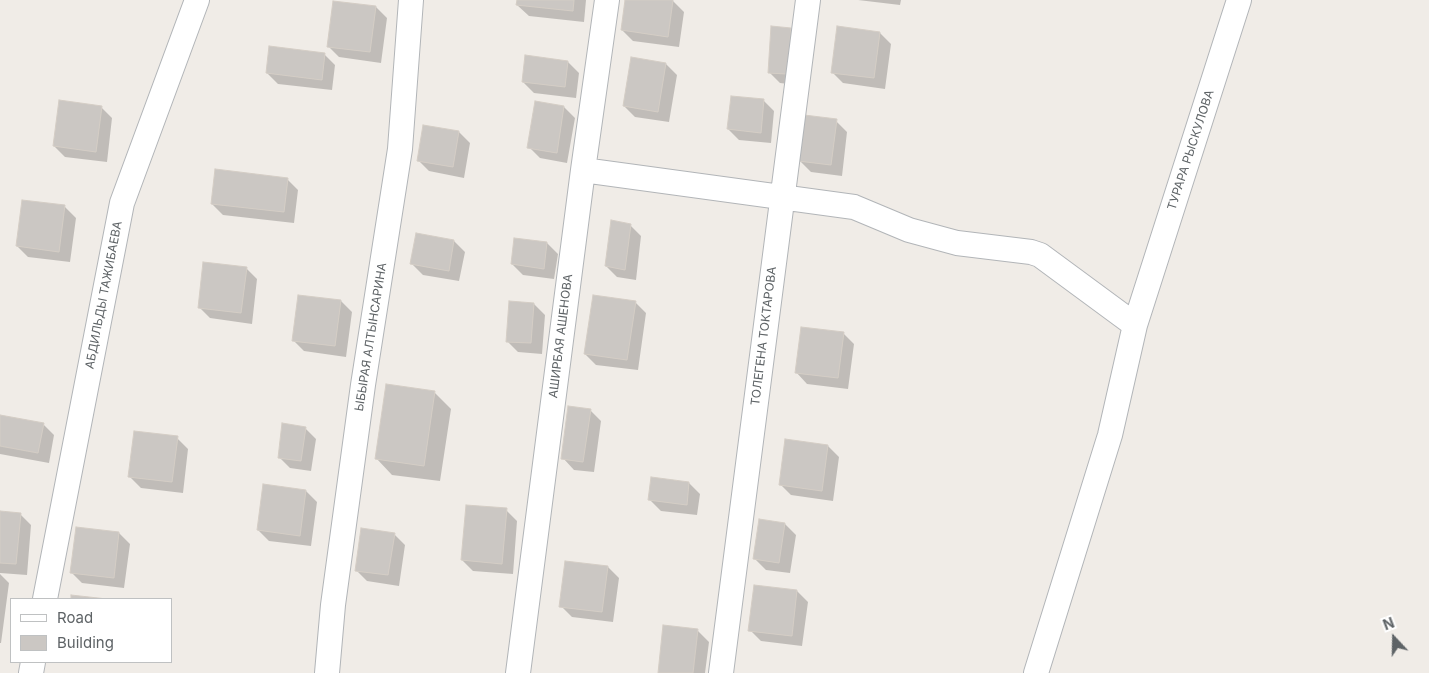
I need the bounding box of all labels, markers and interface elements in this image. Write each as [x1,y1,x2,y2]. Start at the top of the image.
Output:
street label: ТУРАРА РЫСКУЛОВА [1165,88,1217,212]
street label: АБДИЛЬДЫ ТАЖИБАЕВА [83,220,125,370]
street label: ЫБЫРАЯ АЛТЫНСАРИНА [352,262,390,412]
street label: ТОЛЕГЕНА ТОКТАРОВА [748,266,780,406]
street label: АШИРБАЯ АШЕНОВА [546,273,576,399]
legend [10,598,172,663]
text: Road [57,608,93,627]
north arrow [1369,613,1419,663]
text: N [1380,614,1396,633]
text: Building [57,633,114,652]

